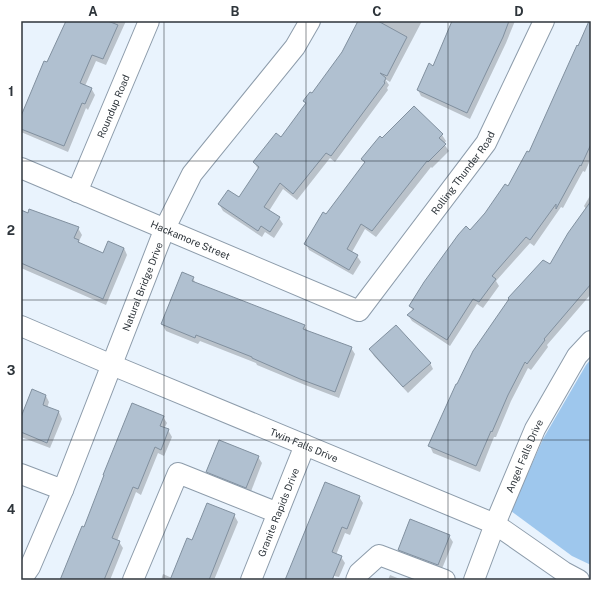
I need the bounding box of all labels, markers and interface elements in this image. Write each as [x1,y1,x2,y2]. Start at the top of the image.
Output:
text: A [88,4,98,19]
text: B [231,4,240,19]
text: C [372,4,382,19]
text: D [514,4,524,19]
street label: Roundup Road [94,73,132,140]
text: 1 [8,84,14,99]
street label: Rolling Thunder Road [428,129,497,217]
street label: Hackamore Street [149,218,232,262]
text: 2 [7,223,15,238]
street label: Natural Bridge Drive [120,240,165,333]
text: 3 [7,363,16,378]
street label: Angel Falls Drive [503,417,546,494]
street label: Twin Falls Drive [268,425,340,464]
street label: Granite Rapids Drive [255,466,301,558]
text: 4 [7,502,16,517]

